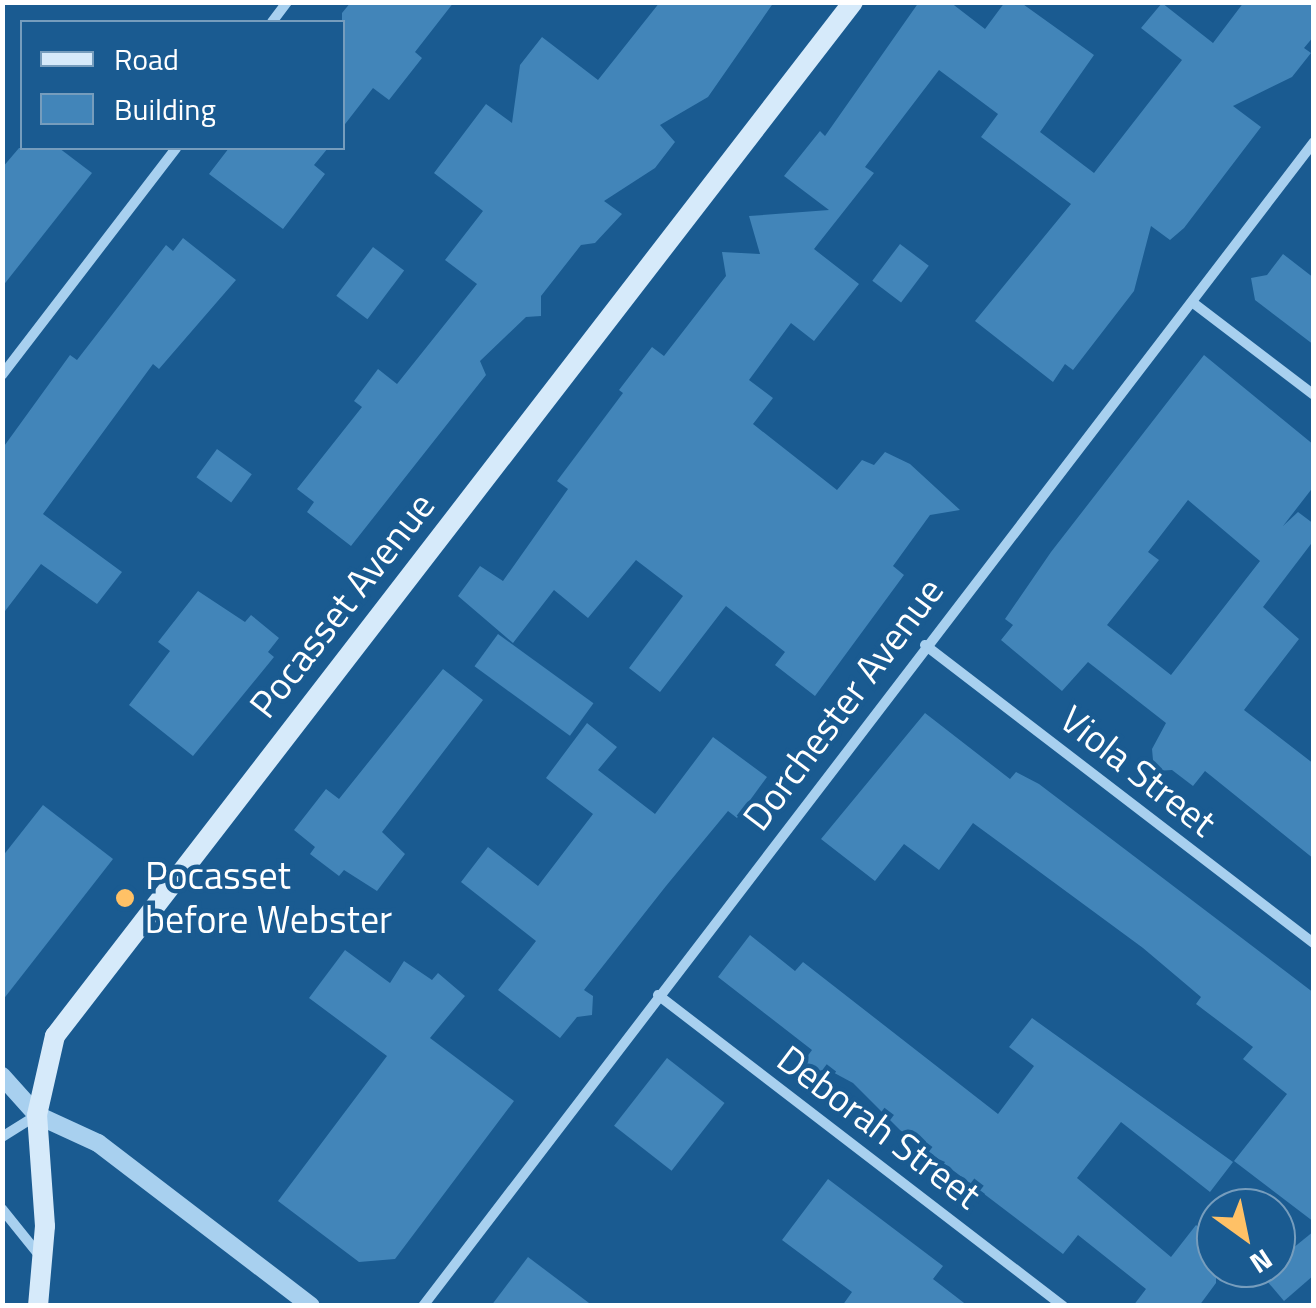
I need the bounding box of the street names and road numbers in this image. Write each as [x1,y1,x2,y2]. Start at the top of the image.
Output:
street label: Pocasset Avenue [240,483,444,727]
street label: Dorchester Avenue [733,569,953,839]
street label: Viola Street [1051,696,1225,846]
street label: Deborah Street [768,1036,990,1218]

